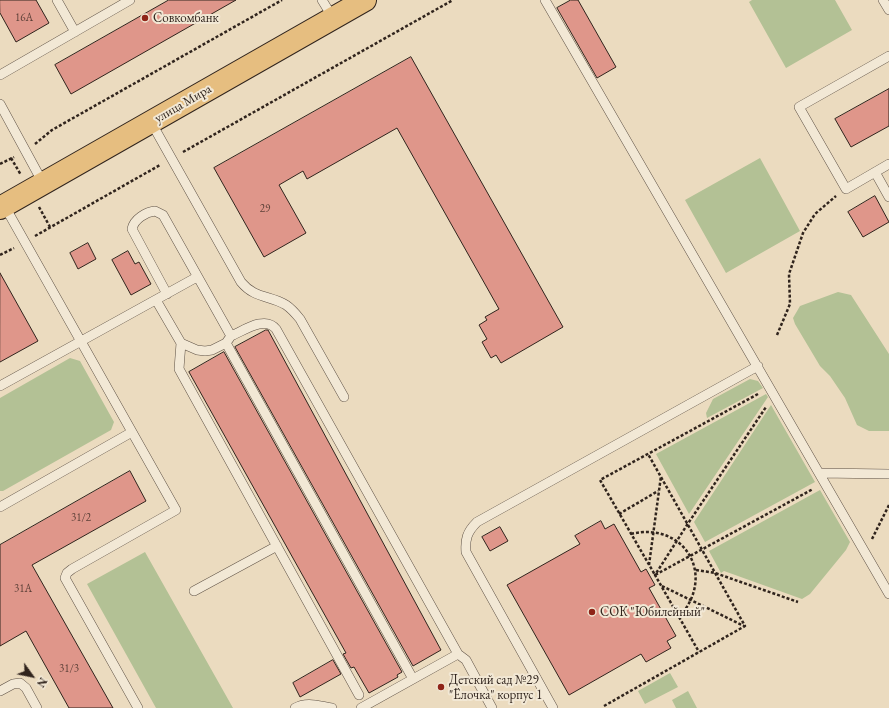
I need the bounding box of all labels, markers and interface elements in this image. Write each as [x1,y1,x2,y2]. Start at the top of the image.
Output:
place label: Совкомбанк [153,10,219,26]
house number: 16А [15,11,33,25]
marker: Совкомбанк [140,13,150,23]
street label: улица Мира [152,81,214,127]
house number: 29 [260,202,270,216]
house number: 31/2 [71,511,91,525]
house number: 31А [14,582,32,596]
place label: СОК "Юбилейный" [600,604,705,620]
marker: СОК "Юбилейный" [587,607,597,617]
north arrow [12,656,52,696]
house number: 31/3 [59,662,79,676]
place label: Детский сад №29 "Ёлочка" корпус 1 [449,672,542,703]
text: N [34,675,50,690]
marker: Детский сад №29 "Ёлочка" корпус 1 [436,682,446,692]

